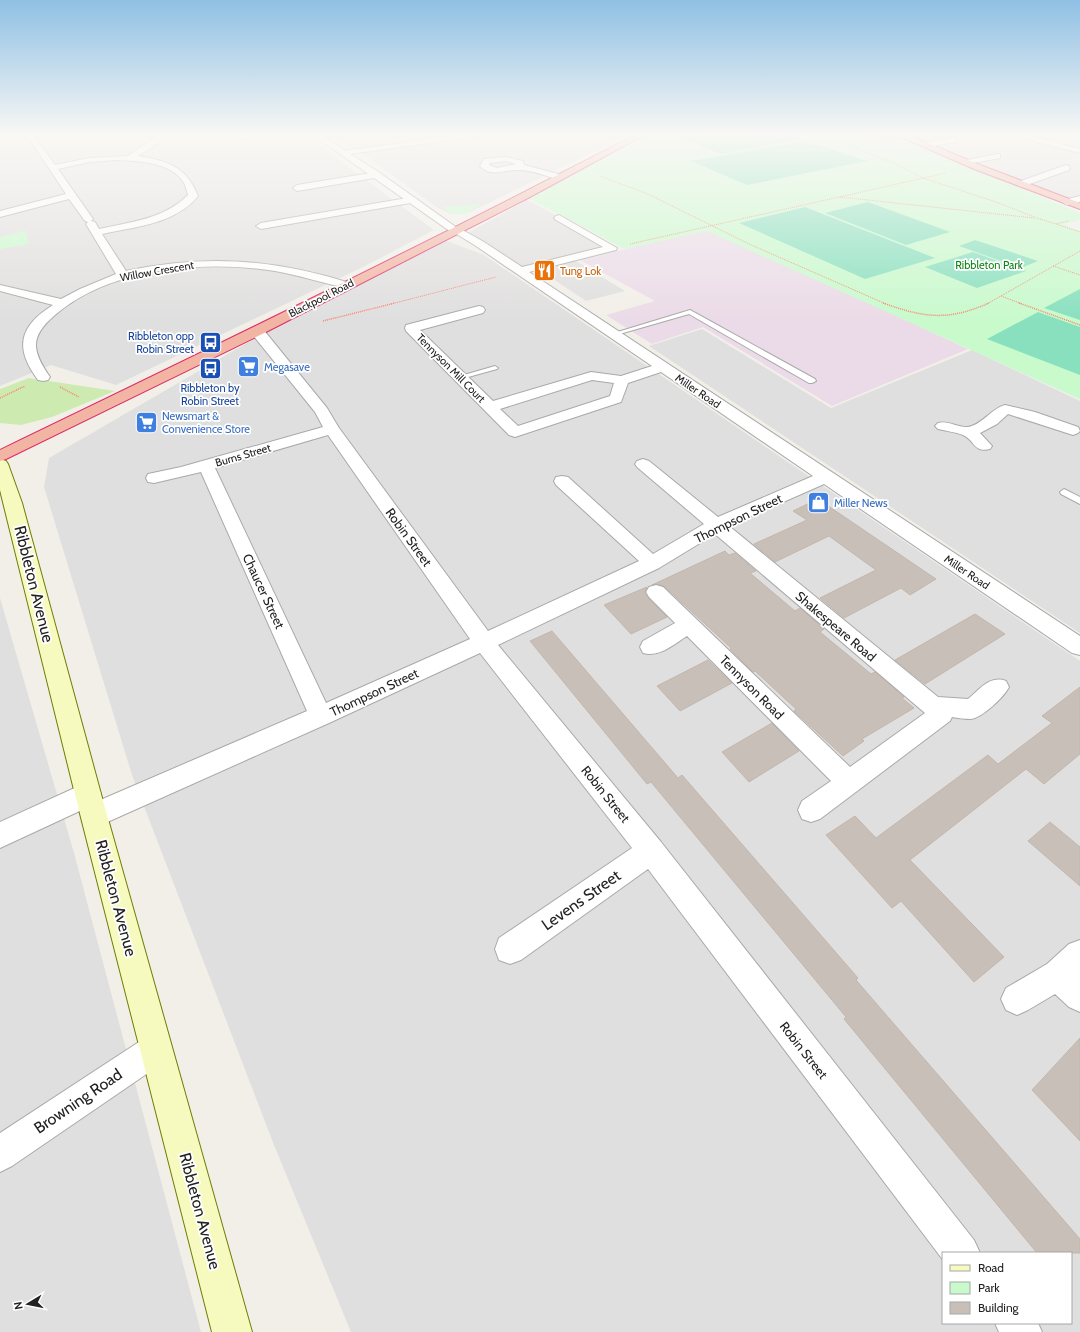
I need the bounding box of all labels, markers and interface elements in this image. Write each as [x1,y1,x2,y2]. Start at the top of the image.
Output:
street label: Willow Crescent [119,258,195,284]
restaurant icon: Tung Lok [532,258,558,284]
park label: Ribbleton Park [955,258,1023,272]
place label: Tung Lok [560,264,601,278]
street label: Blackpool Road [286,276,356,320]
place label: Ribbleton opp Robin Street [128,329,194,356]
bus stop icon: Ribbleton opp Robin Street [197,329,223,355]
street label: Tennyson Mill Court [414,331,489,406]
supermarket icon: Megasave [235,354,261,380]
bus stop icon: Ribbleton by Robin Street [197,355,223,381]
place label: Megasave [264,360,310,374]
street label: Miller Road [673,371,723,411]
place label: Ribbleton by Robin Street [180,381,240,408]
supermarket icon: Newsmart & Convenience Store [133,409,159,435]
place label: Newsmart & Convenience Store [162,409,250,436]
street label: Burns Street [214,440,273,470]
street label: Thompson Street [691,490,785,546]
shop icon: Miller News [806,490,832,516]
place label: Miller News [834,496,888,510]
street label: Robin Street [382,505,436,570]
street label: Ribbleton Avenue [10,523,58,645]
street label: Chaucer Street [240,551,289,632]
street label: Miller Road [942,552,992,592]
street label: Shakespeare Road [792,588,880,664]
street label: Tennyson Road [717,652,787,722]
street label: Thompson Street [327,664,421,719]
street label: Robin Street [578,762,634,826]
street label: Ribbleton Avenue [91,838,141,958]
street label: Levens Street [538,865,625,934]
street label: Robin Street [777,1018,832,1082]
street label: Browning Road [30,1065,126,1137]
street label: Ribbleton Avenue [175,1151,225,1271]
legend [942,1252,1072,1324]
text: Road [978,1260,1004,1275]
text: Park [978,1280,1000,1295]
north arrow [8,1284,48,1324]
text: Building [978,1300,1020,1315]
text: N [11,1301,26,1311]

